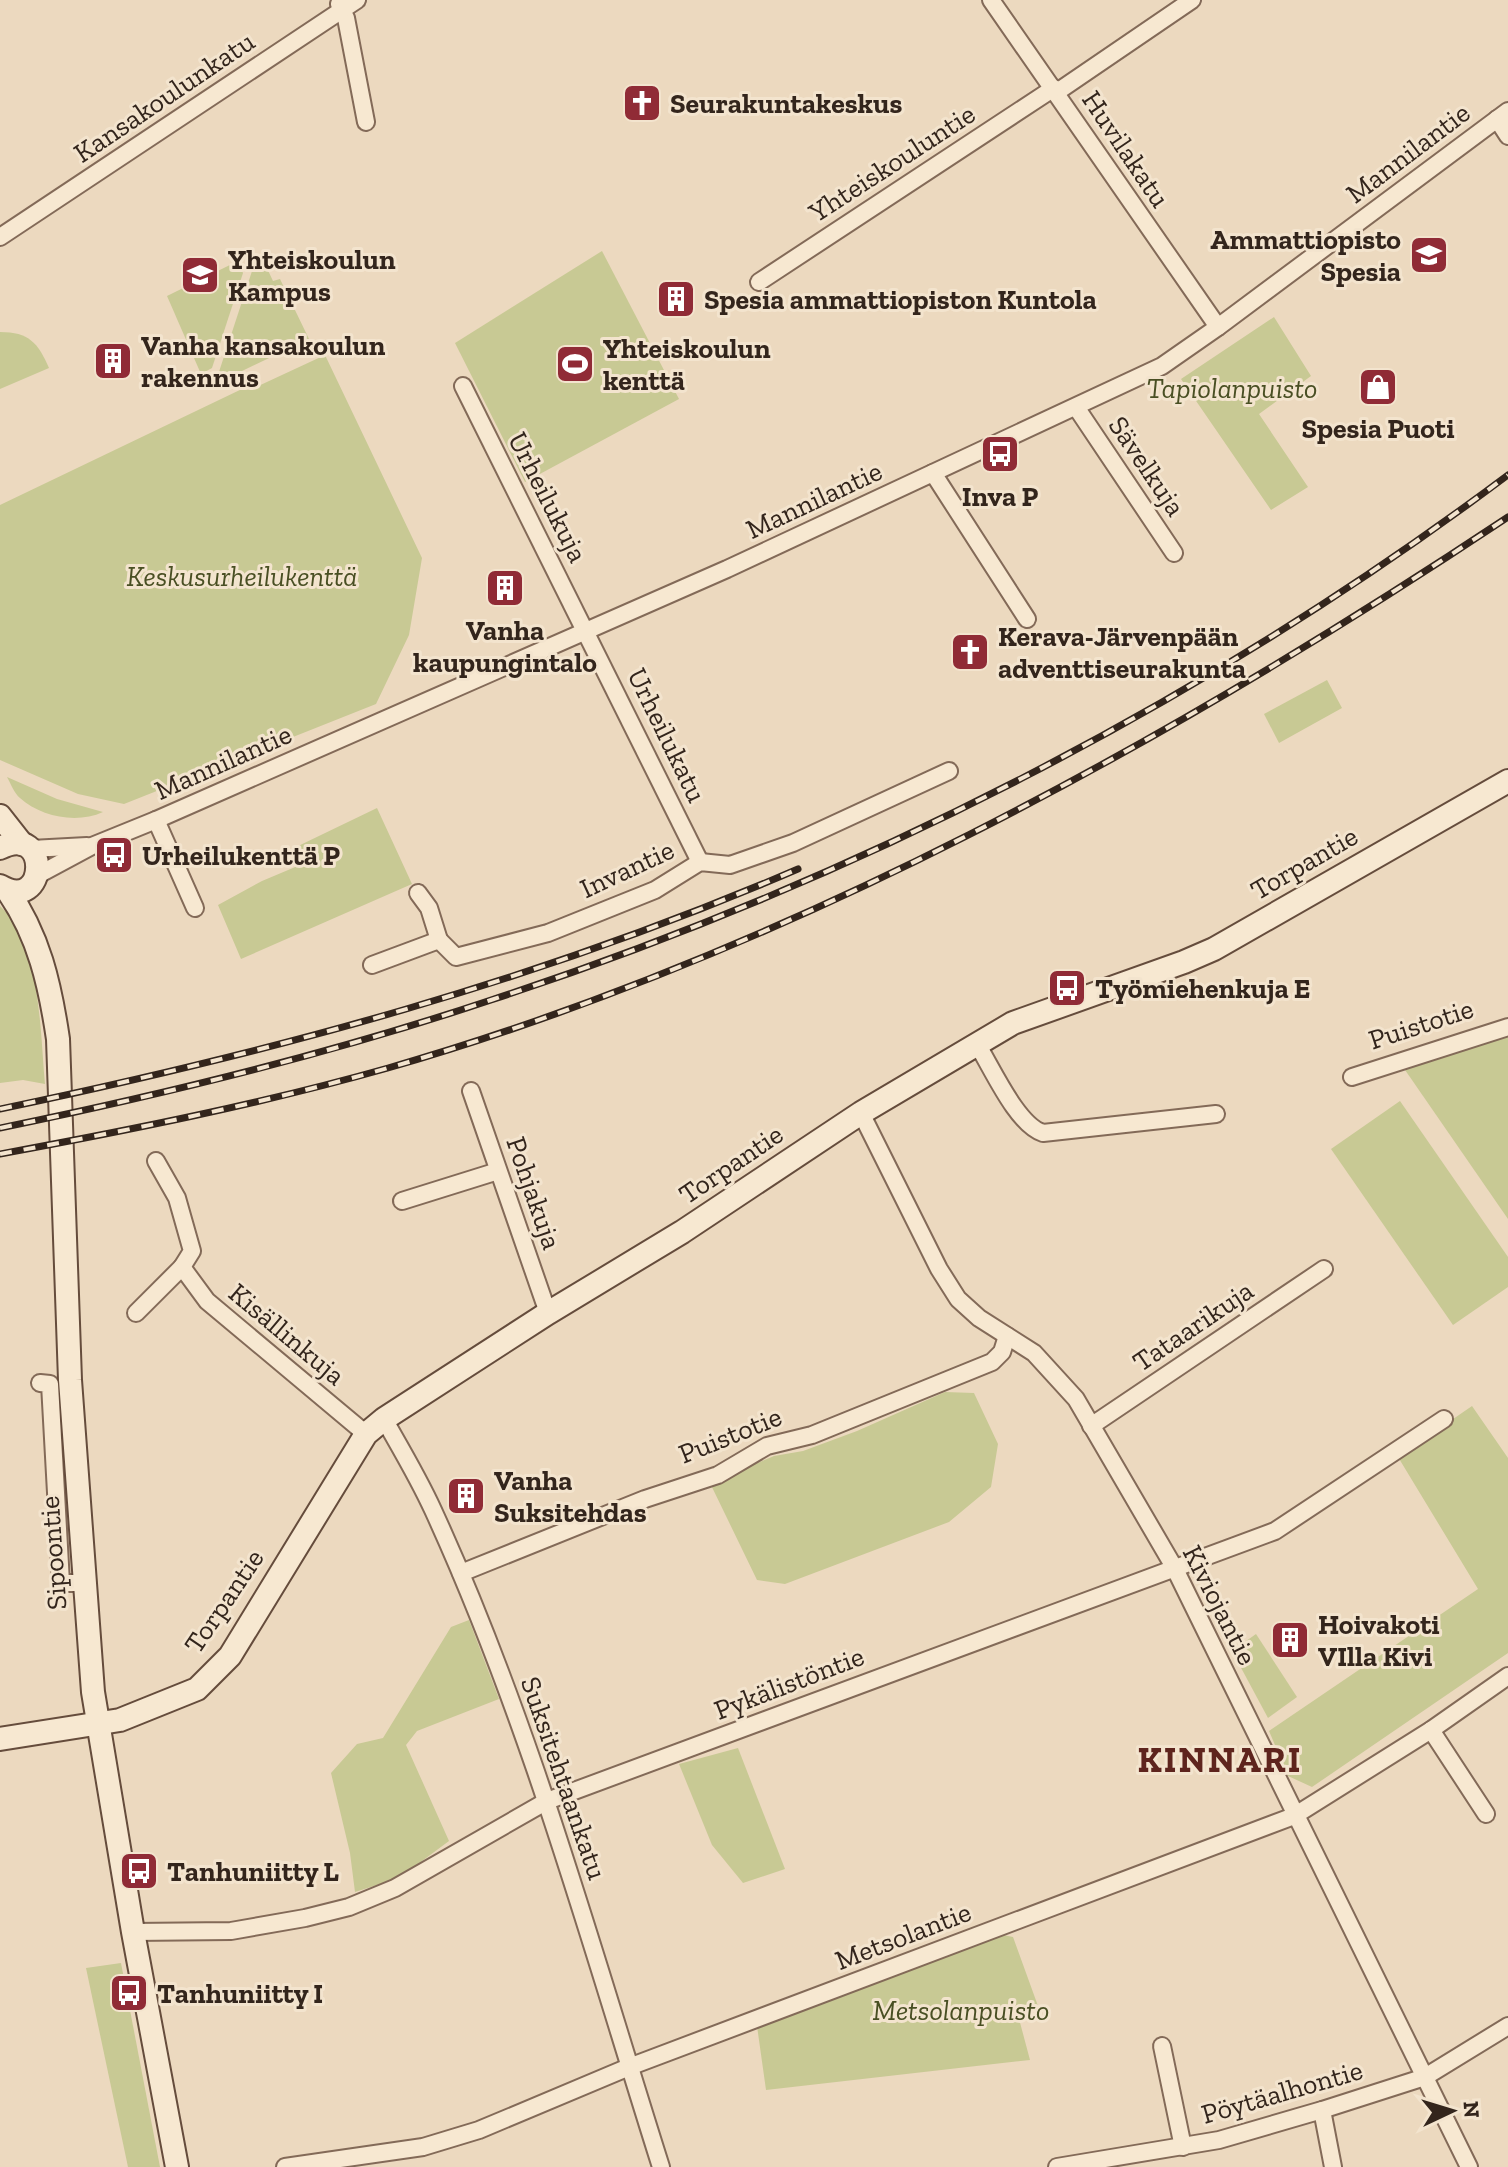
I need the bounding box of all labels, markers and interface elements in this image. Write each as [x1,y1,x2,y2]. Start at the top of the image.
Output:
street label: Kansakoulunkatu [67,24,261,170]
church icon: Seurakuntakeskus [621,82,663,124]
street label: Huvilakatu [1075,85,1177,214]
place label: Seurakuntakeskus [670,87,902,120]
street label: Mannilantie [1340,96,1476,210]
street label: Yhteiskouluntie [802,97,981,229]
place label: Ammattiopisto Spesia [1210,223,1401,288]
school or university icon: Ammattiopisto Spesia [1408,234,1450,276]
place label: Yhteiskoulun Kampus [228,243,396,308]
school or university icon: Yhteiskoulun Kampus [179,254,221,296]
building icon: Spesia ammattiopiston Kuntola [655,278,697,320]
place label: Spesia ammattiopiston Kuntola [704,283,1097,316]
place label: Vanha kansakoulun rakennus [141,329,386,394]
place label: Yhteiskoulun kenttä [603,332,771,397]
building icon: Vanha kansakoulun rakennus [92,340,134,382]
sports icon: Yhteiskoulun kenttä [554,343,596,385]
shop icon: Spesia Puoti [1357,366,1399,408]
park label: Tapiolanpuisto [1146,372,1318,405]
street label: Sävelkuja [1102,410,1193,522]
place label: Spesia Puoti [1301,412,1455,445]
street label: Urheilukuja [501,426,595,568]
bus stop icon: Inva P [979,433,1021,475]
street label: Mannilantie [741,454,887,546]
place label: Inva P [962,480,1038,513]
park label: Keskusurheilukenttä [127,560,357,593]
building icon: Vanha kaupungintalo [484,567,526,609]
place label: Vanha kaupungintalo [413,614,597,679]
place label: Kerava-Järvenpään adventtiseurakunta [998,620,1246,685]
church icon: Kerava-Järvenpään adventtiseurakunta [949,631,991,673]
street label: Urheilukatu [620,663,714,808]
street label: Mannilantie [149,717,297,807]
street label: Torpantie [1245,819,1363,907]
street label: Invantie [575,833,679,905]
bus stop icon: Urheilukenttä P [93,834,135,876]
place label: Urheilukenttä P [142,839,340,872]
bus stop icon: Työmiehenkuja E [1046,967,1088,1009]
place label: Työmiehenkuja E [1095,972,1310,1005]
street label: Puistotie [1365,992,1477,1056]
street label: Torpantie [673,1117,789,1211]
street label: Pohjakuja [499,1132,569,1254]
street label: Tataarikuja [1127,1273,1260,1378]
street label: Kisällinkuja [222,1276,352,1392]
street label: Puistotie [674,1399,786,1471]
place label: Vanha Suksitehdas [494,1464,647,1529]
building icon: Vanha Suksitehdas [445,1475,487,1517]
street label: Sipoontie [33,1495,73,1611]
street label: Kiviojantie [1176,1540,1264,1670]
street label: Torpantie [177,1543,271,1659]
place label: Hoivakoti VIlla Kivi [1318,1608,1440,1673]
building icon: Hoivakoti VIlla Kivi [1269,1619,1311,1661]
street label: Pykälistöntie [709,1639,869,1727]
street label: Suksitehtaankatu [514,1672,614,1884]
district label: KINNARI [1138,1738,1302,1781]
bus stop icon: Tanhuniitty L [118,1850,160,1892]
place label: Tanhuniitty L [167,1855,339,1888]
street label: Metsolantie [831,1895,975,1977]
bus stop icon: Tanhuniitty I [108,1972,150,2014]
place label: Tanhuniitty I [157,1977,323,2010]
park label: Metsolanpuisto [873,1994,1049,2027]
street label: Pöytäalhontie [1198,2053,1366,2131]
north arrow [1412,2071,1492,2151]
text: N [1457,2100,1486,2119]

